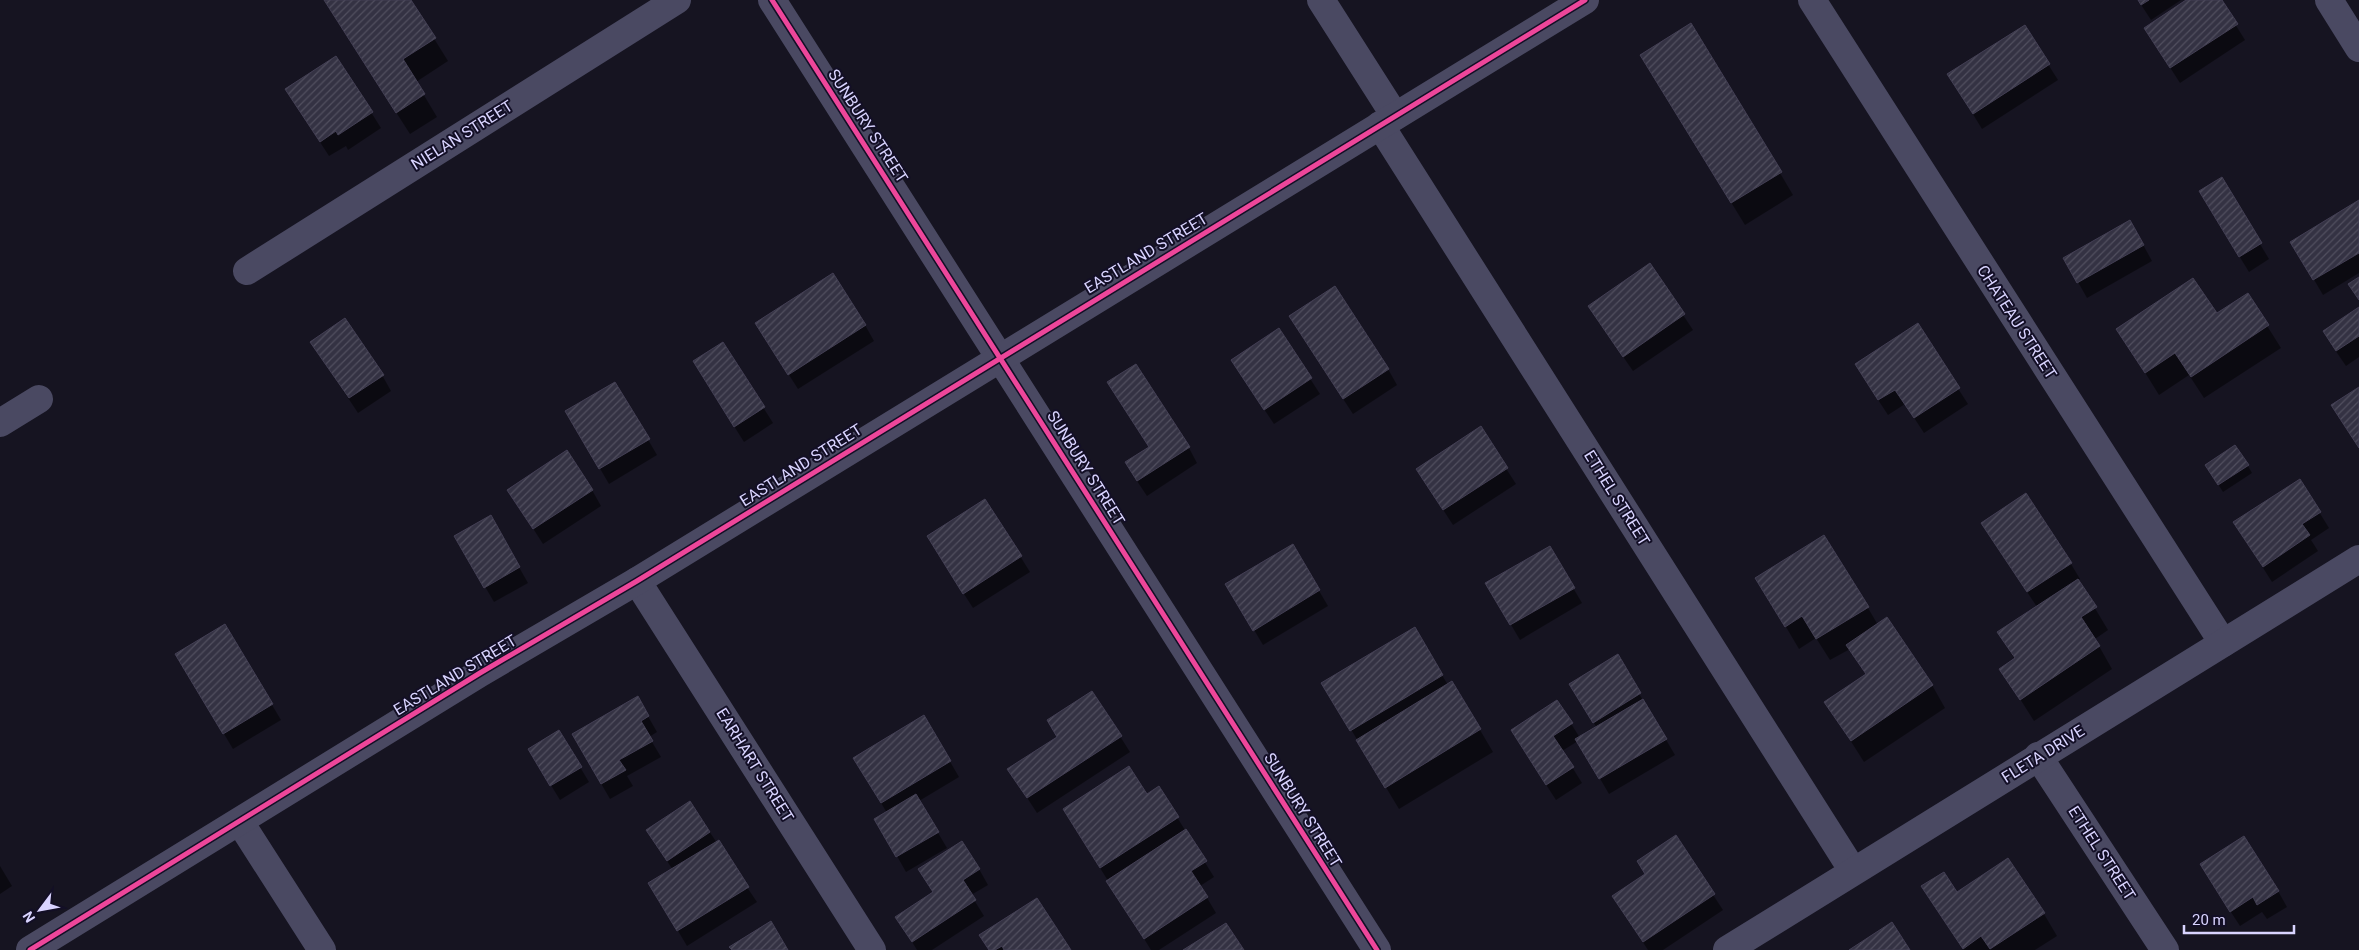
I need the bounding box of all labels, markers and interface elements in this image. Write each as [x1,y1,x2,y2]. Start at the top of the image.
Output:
street label: SUNBURY STREET [824,66,912,187]
street label: NIELAN STREET [408,96,517,174]
street label: EASTLAND STREET [1081,208,1211,297]
street label: CHATEAU STREET [1973,262,2061,383]
street label: SUNBURY STREET [1043,407,1129,529]
street label: EASTLAND STREET [736,419,866,510]
street label: ETHEL STREET [1580,447,1654,550]
street label: EASTLAND STREET [390,630,520,719]
street label: EARHART STREET [712,705,798,826]
street label: FLETA DRIVE [1998,721,2088,787]
street label: SUNBURY STREET [1260,749,1346,871]
street label: ETHEL STREET [2064,802,2140,904]
north arrow [15,885,65,935]
scale bar [2184,902,2294,934]
text: N [20,908,38,925]
text: 20 m [2192,911,2226,929]

